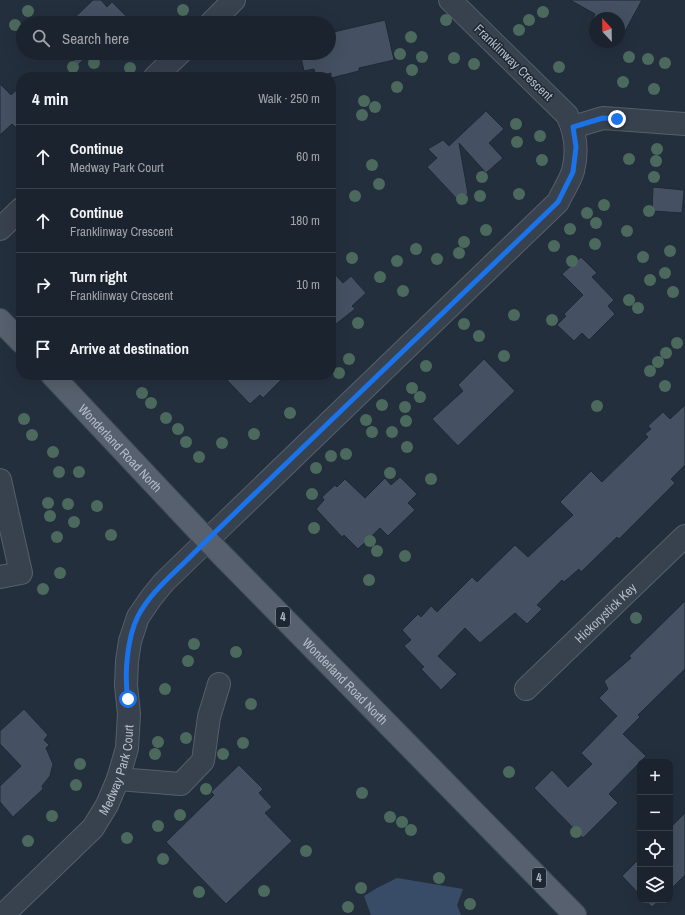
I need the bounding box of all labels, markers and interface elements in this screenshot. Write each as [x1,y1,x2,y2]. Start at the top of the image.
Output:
north arrow [589,12,625,48]
search box [16,16,336,60]
street label: Franklinway Crescent [471,20,557,104]
icon: search [30,27,52,49]
text: Search here [62,28,129,49]
text: 4 min [32,87,68,110]
text: Walk · 250 m [258,90,320,107]
route end [608,110,626,128]
text: Continue [70,138,123,159]
icon: ahead [32,146,54,168]
text: 60 m [296,148,320,165]
text: Medway Park Court [70,159,164,176]
text: Continue [70,202,123,223]
icon: ahead [32,210,54,232]
text: 180 m [290,212,320,229]
text: Franklinway Crescent [70,223,173,240]
text: Turn right [70,266,127,287]
icon: right [32,274,54,296]
text: 10 m [296,276,320,293]
text: Franklinway Crescent [70,287,173,304]
icon: arrive [32,338,54,360]
text: Arrive at destination [70,338,189,359]
street label: Wonderland Road North [75,401,166,496]
street label: Hickorystick Key [571,579,641,647]
road number: 4 [276,607,290,627]
street label: Wonderland Road North [299,634,391,728]
route start [119,690,137,708]
street label: Medway Park Court [95,724,137,818]
map controls [637,759,673,903]
button: + [637,759,673,795]
button: − [637,795,673,831]
button: locate [637,831,673,867]
button: layers [637,867,673,903]
road number: 4 [532,868,546,888]

